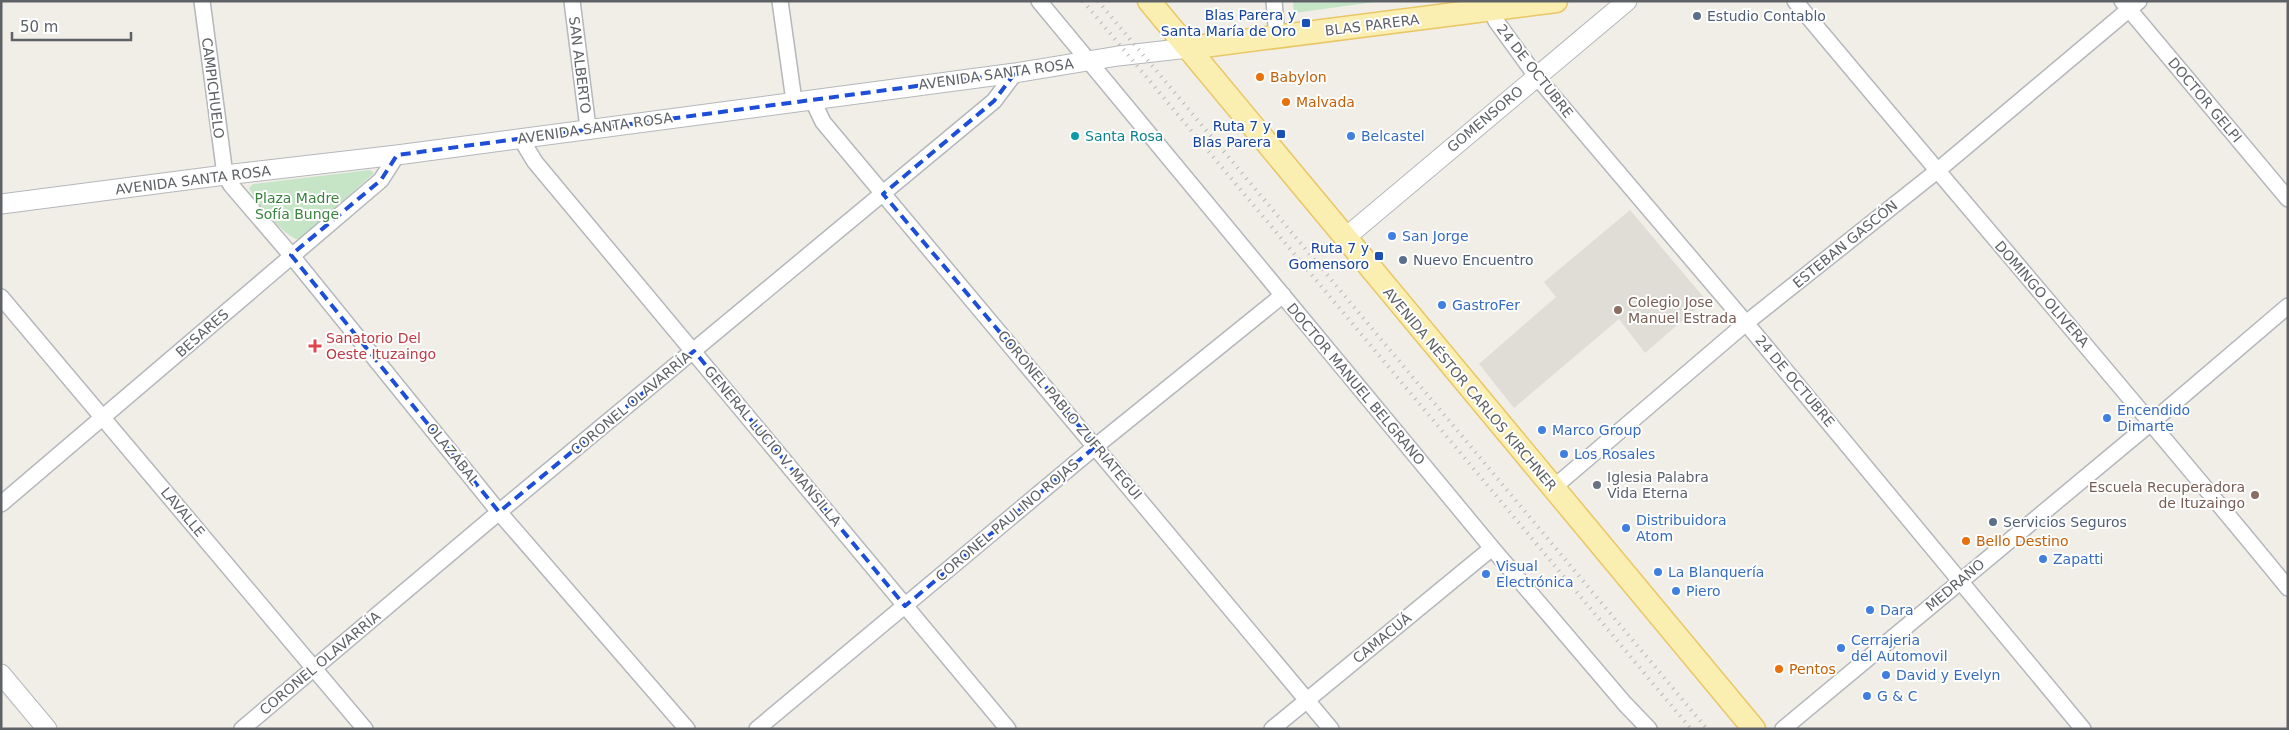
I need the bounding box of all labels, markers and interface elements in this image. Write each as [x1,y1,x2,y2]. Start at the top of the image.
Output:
place label: Blas Parera y Santa María de Oro [1161,7,1296,39]
place label: Estudio Contablo [1707,8,1826,24]
scale bar [12,10,131,42]
marker: Estudio Contablo [1691,10,1703,22]
street label: BLAS PARERA [1324,11,1421,39]
street label: SAN ALBERTO [566,16,594,114]
marker: Blas Parera y Santa María de Oro [1300,17,1312,29]
text: 50 m [20,18,58,36]
street label: 24 DE OCTUBRE [1494,21,1576,121]
street label: CAMPICHUELO [199,37,227,139]
street label: DOCTOR GELPI [2165,54,2245,146]
street label: AVENIDA SANTA ROSA [917,55,1075,93]
place label: Babylon [1270,69,1327,85]
marker: Babylon [1254,71,1266,83]
street label: GOMENSORO [1444,83,1526,155]
place label: Malvada [1296,94,1355,110]
marker: Malvada [1280,96,1292,108]
street label: AVENIDA SANTA ROSA [516,109,674,147]
place label: Ruta 7 y Blas Parera [1192,118,1271,150]
place label: Santa Rosa [1085,128,1163,144]
marker: Ruta 7 y Blas Parera [1275,128,1287,140]
place label: Belcastel [1361,128,1425,144]
marker: Santa Rosa [1069,130,1081,142]
marker: Belcastel [1345,130,1357,142]
street label: AVENIDA SANTA ROSA [114,162,272,197]
park label: Plaza Madre Sofía Bunge [255,190,339,222]
street label: ESTEBAN GASCÓN [1789,196,1900,291]
place label: San Jorge [1402,228,1469,244]
marker: San Jorge [1386,230,1398,242]
street label: DOMINGO OLIVERA [1992,238,2093,350]
place label: Ruta 7 y Gomensoro [1289,240,1369,272]
marker: Ruta 7 y Gomensoro [1373,250,1385,262]
place label: Nuevo Encuentro [1413,252,1534,268]
marker: Nuevo Encuentro [1397,254,1409,266]
street label: AVENIDA NÉSTOR CARLOS KIRCHNER [1380,284,1560,494]
place label: Colegio Jose Manuel Estrada [1628,294,1737,326]
place label: GastroFer [1452,297,1520,313]
marker: GastroFer [1436,299,1448,311]
street label: DOCTOR MANUEL BELGRANO [1284,300,1428,468]
marker: Colegio Jose Manuel Estrada [1612,304,1624,316]
street label: BESARES [172,306,232,360]
street label: CORONEL PABLO ZUFRIATEGUI [995,327,1145,503]
place label: Sanatorio Del Oeste Ituzaingo [326,330,436,362]
street label: 24 DE OCTUBRE [1752,332,1838,430]
marker: Sanatorio Del Oeste Ituzaingo [308,339,322,353]
street label: CORONEL OLAVARRÍA [568,348,695,458]
street label: GENERAL LUCIO V. MANSILLA [701,363,845,530]
place label: Encendido Dimarte [2117,402,2190,434]
marker: Encendido Dimarte [2101,412,2113,424]
street label: OLAZÁBAL [423,420,483,488]
place label: Marco Group [1552,422,1642,438]
marker: Marco Group [1536,424,1548,436]
place label: Los Rosales [1574,446,1655,462]
marker: Los Rosales [1558,448,1570,460]
street label: CORONEL PAULINO ROJAS [932,455,1082,584]
place label: Iglesia Palabra Vida Eterna [1607,469,1709,501]
marker: Iglesia Palabra Vida Eterna [1591,479,1603,491]
place label: Escuela Recuperadora de Ituzaingo [2089,479,2245,511]
street label: LAVALLE [158,484,208,540]
marker: Escuela Recuperadora de Ituzaingo [2249,489,2261,501]
place label: Distribuidora Atom [1636,512,1727,544]
place label: Servicios Seguros [2003,514,2127,530]
marker: Servicios Seguros [1987,516,1999,528]
marker: Distribuidora Atom [1620,522,1632,534]
place label: Bello Destino [1976,533,2069,549]
marker: Bello Destino [1960,535,1972,547]
place label: Zapatti [2053,551,2104,567]
marker: Zapatti [2037,553,2049,565]
street label: MEDRANO [1922,556,1988,614]
place label: Visual Electrónica [1496,558,1574,590]
place label: La Blanquería [1668,564,1764,580]
marker: La Blanquería [1652,566,1664,578]
marker: Visual Electrónica [1480,568,1492,580]
place label: Piero [1686,583,1721,599]
marker: Piero [1670,585,1682,597]
place label: Dara [1880,602,1914,618]
marker: Dara [1864,604,1876,616]
street label: CORONEL OLAVARRÍA [257,608,384,718]
street label: CAMACUÁ [1350,609,1415,666]
place label: Cerrajeria del Automovil [1851,632,1948,664]
marker: Cerrajeria del Automovil [1835,642,1847,654]
place label: Pentos [1789,661,1836,677]
marker: Pentos [1773,663,1785,675]
place label: David y Evelyn [1896,667,2000,683]
marker: David y Evelyn [1880,669,1892,681]
place label: G & C [1877,688,1918,704]
marker: G & C [1861,690,1873,702]

